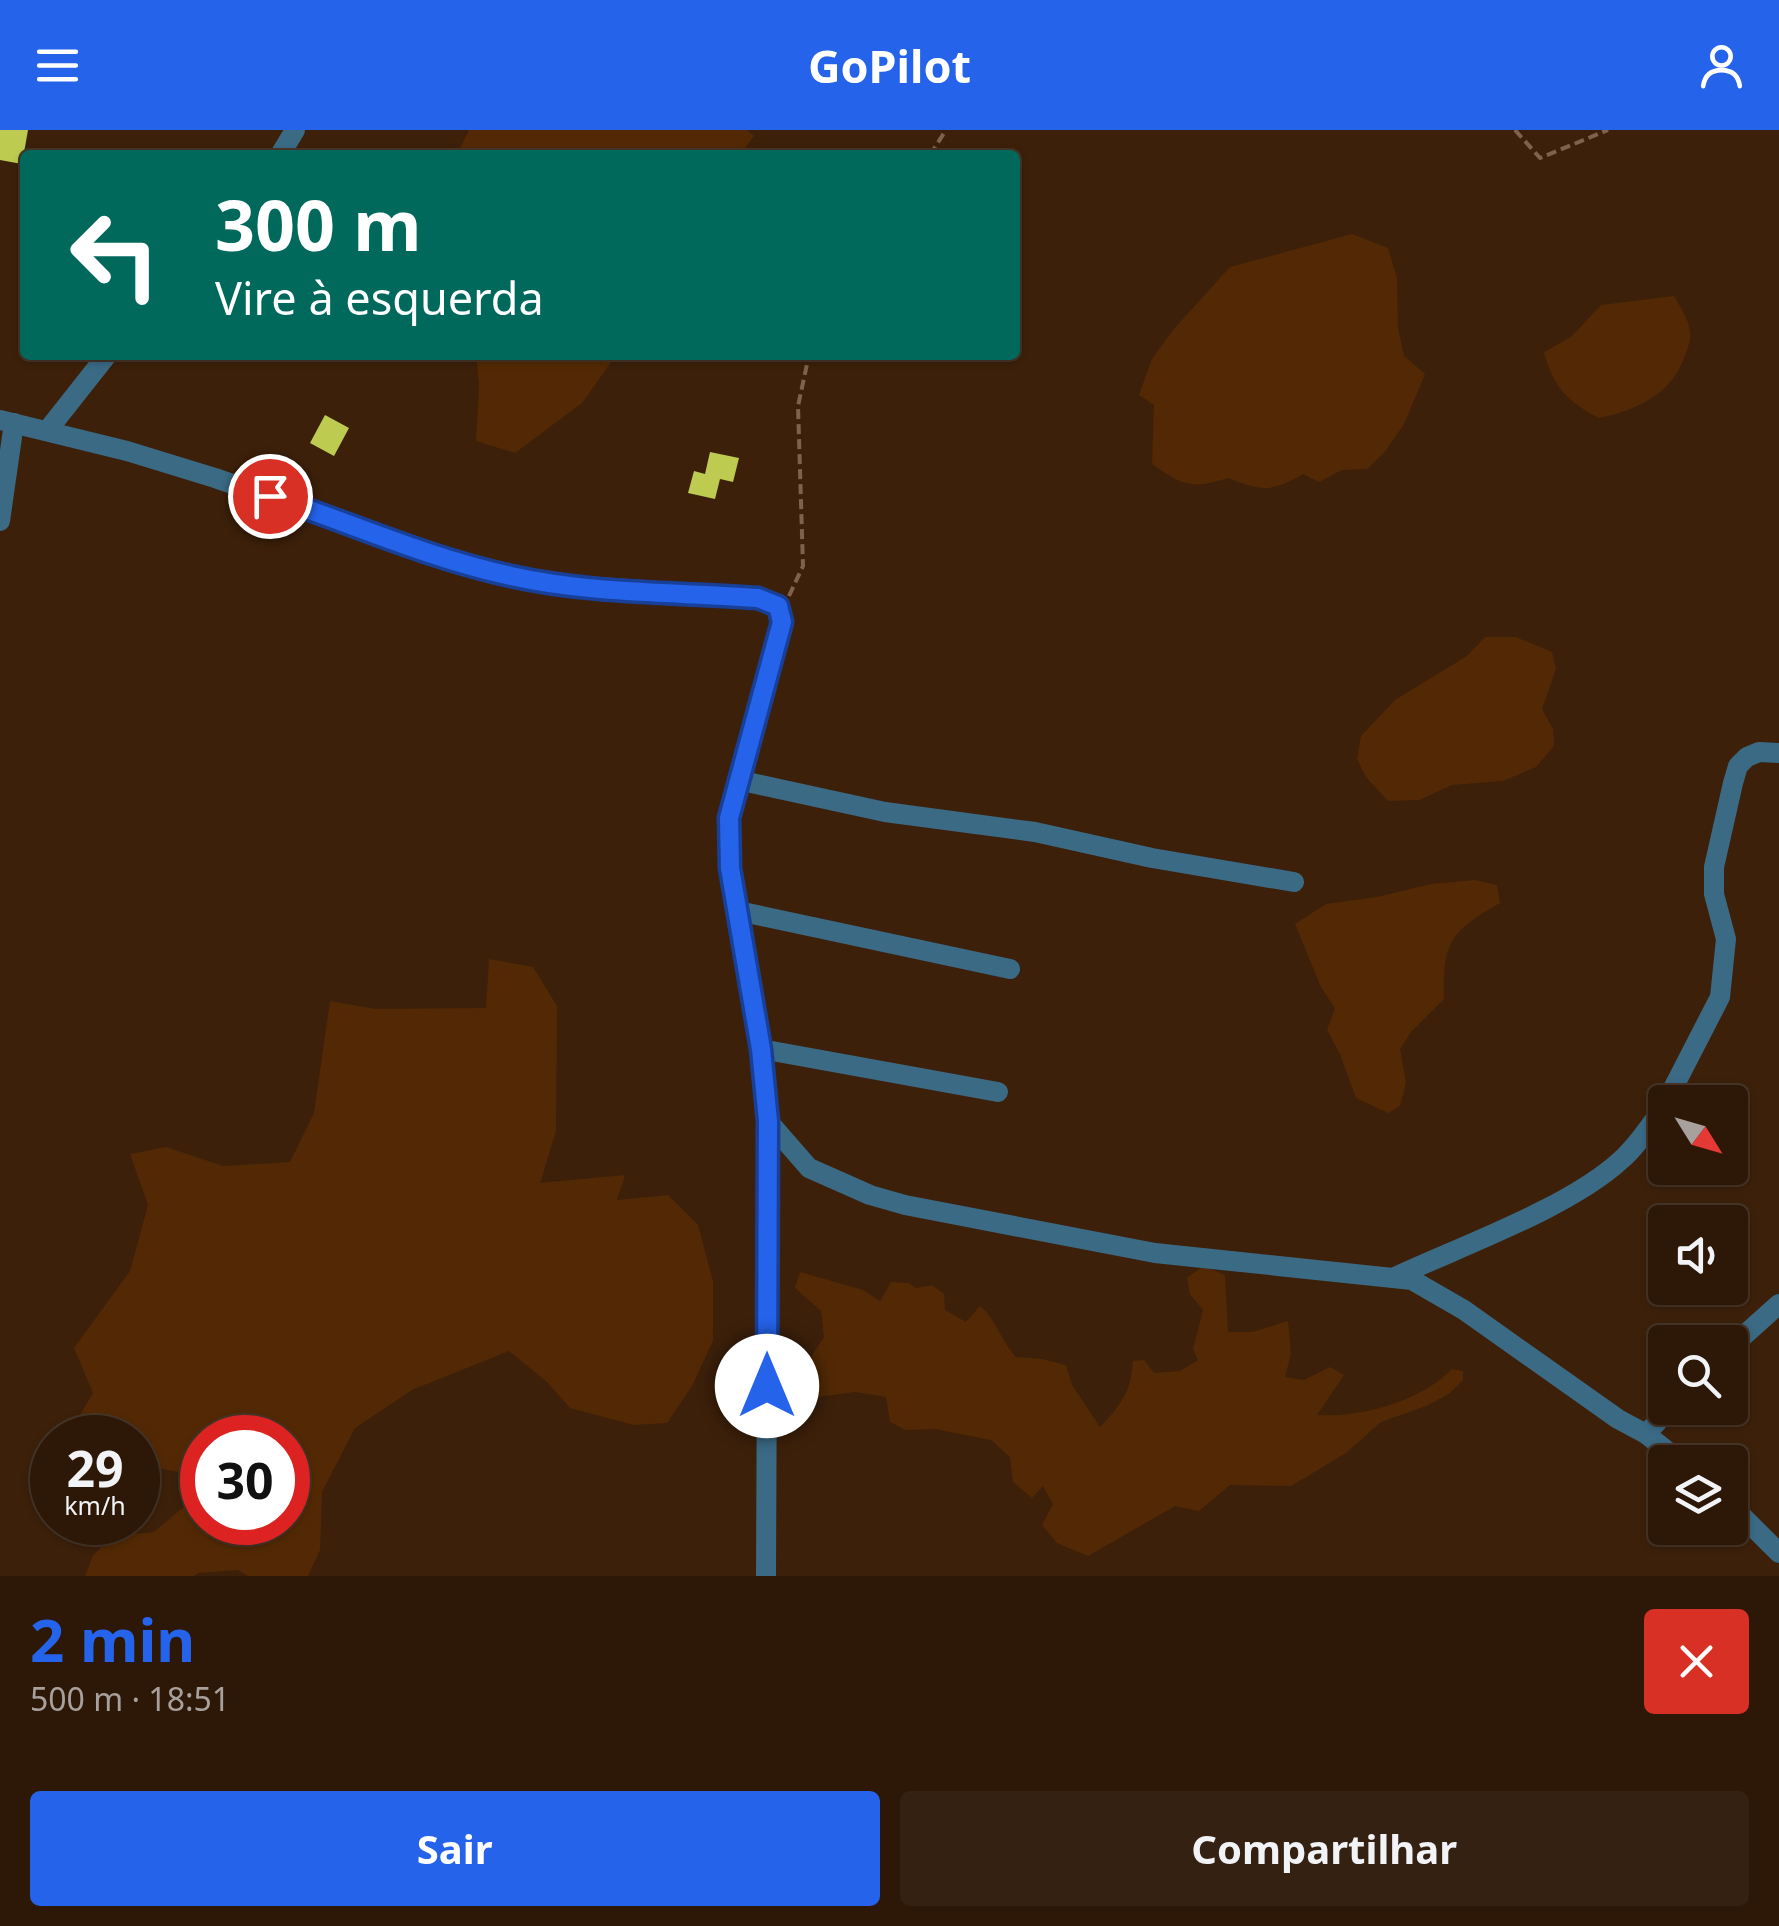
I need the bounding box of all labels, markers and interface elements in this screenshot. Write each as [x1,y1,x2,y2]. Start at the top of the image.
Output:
text: GoPilot [808,35,971,96]
icon: menu [30,38,85,93]
icon: person [1694,38,1749,93]
text: 300 m [215,176,422,272]
icon: left [50,190,180,320]
text: Vire à esquerda [215,267,544,328]
pin [228,454,313,539]
icon: arrive [243,469,298,524]
north arrow [1648,1085,1748,1185]
map controls [1648,1085,1748,1545]
button: sound [1648,1205,1748,1305]
button: search [1648,1325,1748,1425]
position arrow [715,1334,819,1438]
speed limit sign: 30 [180,1415,310,1545]
text: 29 [66,1434,124,1502]
button: layers [1648,1445,1748,1545]
text: km/h [64,1488,126,1522]
text: 2 min [30,1598,195,1680]
button: close [1644,1609,1749,1714]
text: 500 m · 18:51 [30,1677,230,1720]
button: Sair [30,1791,880,1906]
button: Compartilhar [900,1791,1749,1906]

